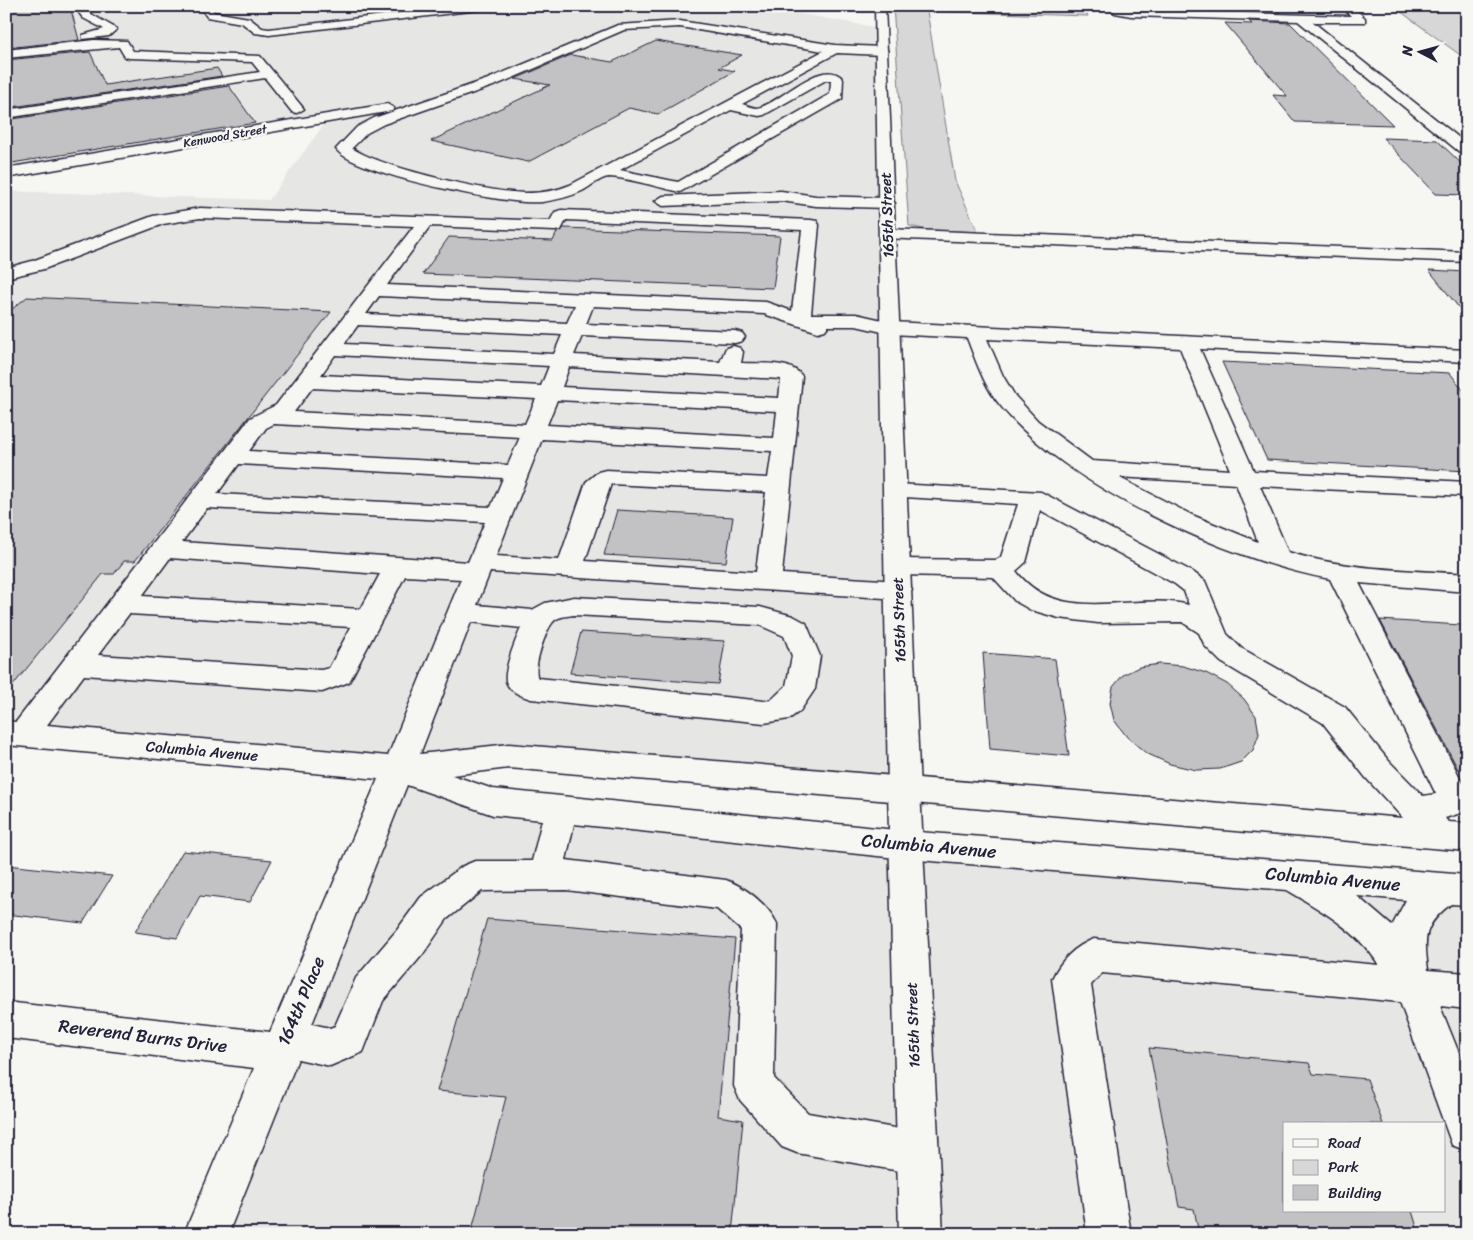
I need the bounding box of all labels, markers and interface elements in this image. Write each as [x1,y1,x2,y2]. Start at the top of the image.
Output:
north arrow [1396,28,1446,78]
text: N [1395,44,1421,58]
street label: Kenwood Street [181,118,270,154]
street label: 165th Street [872,171,901,258]
street label: 165th Street [884,576,913,663]
street label: Columbia Avenue [145,733,260,769]
street label: Columbia Avenue [860,824,998,868]
street label: Columbia Avenue [1264,857,1402,901]
street label: 164th Place [268,951,334,1051]
street label: 165th Street [898,981,927,1068]
street label: Reverend Burns Drive [57,1010,229,1062]
legend [1283,1122,1446,1212]
text: Road [1328,1130,1361,1156]
text: Park [1328,1154,1359,1180]
text: Building [1328,1180,1382,1206]

